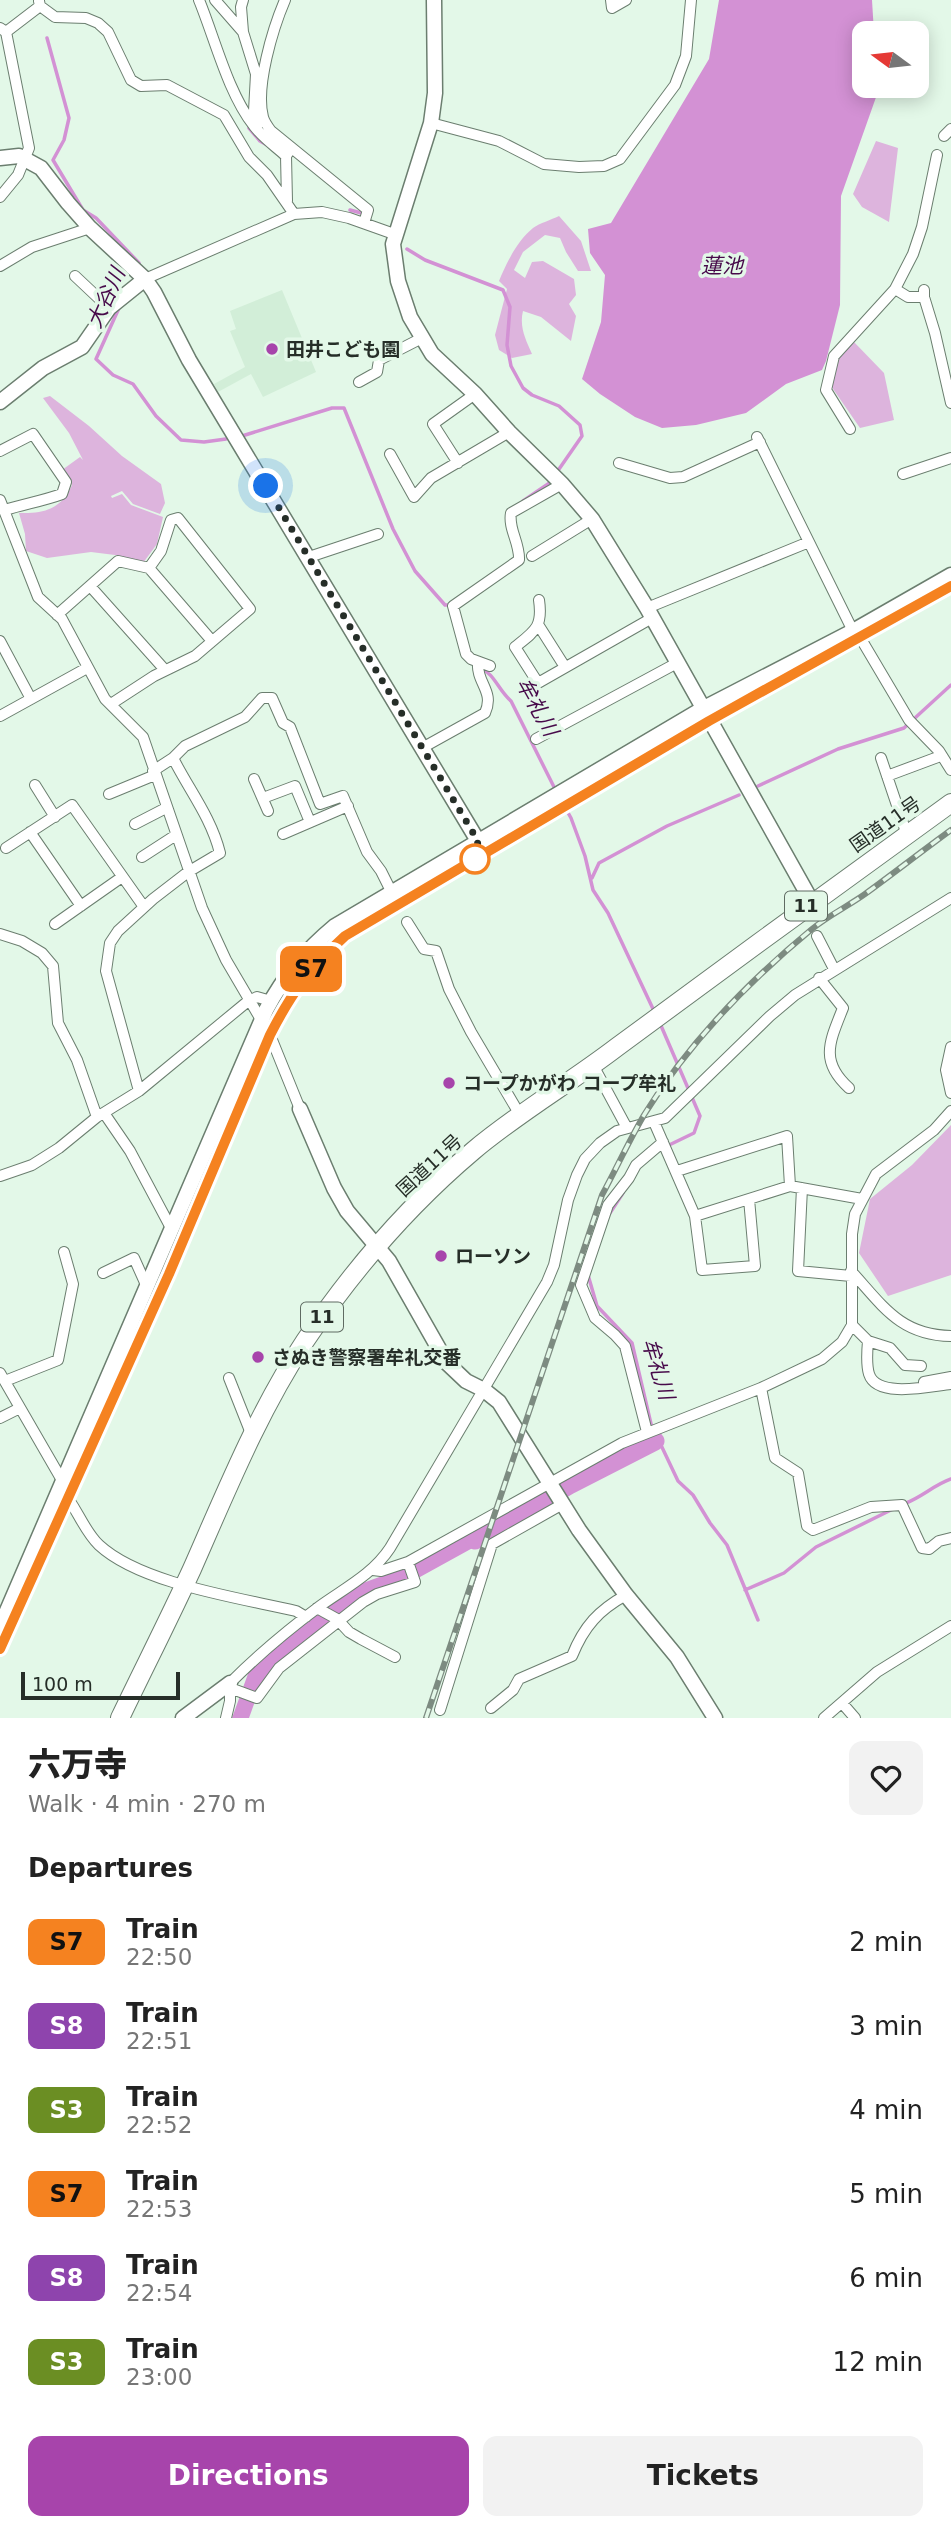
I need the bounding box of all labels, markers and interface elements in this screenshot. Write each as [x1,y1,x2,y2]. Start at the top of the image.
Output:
north arrow [852,21,929,98]
map controls [852,21,929,98]
water label: 蓮池 [701,254,745,278]
water label: 大谷川 [82,263,131,332]
place label: 田井こども園 [286,338,400,360]
marker: 田井こども園 [264,341,280,357]
your location [248,468,283,503]
water label: 牟礼川 [511,674,564,742]
street label: 国道11号 [845,792,925,856]
unlabelled marker [460,844,490,874]
road number: 11 [785,891,827,920]
line badge: S7 [280,946,342,992]
text: S7 [294,955,328,983]
place label: コープかがわ コープ牟礼 [463,1072,676,1094]
marker: コープかがわ コープ牟礼 [441,1075,457,1091]
street label: 国道11号 [392,1129,466,1201]
place label: ローソン [455,1245,531,1267]
marker: ローソン [433,1248,449,1264]
road number: 11 [301,1302,343,1332]
water label: 牟礼川 [637,1335,679,1405]
place label: さぬき警察署牟礼交番 [272,1346,462,1368]
marker: さぬき警察署牟礼交番 [250,1349,266,1365]
scale bar [21,1669,180,1701]
text: 100 m [32,1673,93,1695]
button: heart [849,1741,923,1815]
text: 六万寺 [28,1745,127,1784]
text: Walk · 4 min · 270 m [28,1791,266,1817]
text: Departures [28,1853,193,1883]
text: Train [126,1914,199,1944]
text: 2 min [849,1927,923,1957]
text: S7 [50,1928,83,1956]
text: 22:50 [126,1944,192,1970]
text: Train [126,1998,199,2028]
text: 3 min [849,2011,923,2041]
text: S8 [50,2012,83,2040]
text: 22:51 [126,2028,192,2054]
text: Train [126,2082,199,2112]
text: 4 min [849,2095,923,2125]
text: S3 [50,2096,83,2124]
text: 22:52 [126,2112,192,2138]
text: Train [126,2166,199,2196]
text: 5 min [849,2179,923,2209]
text: S7 [50,2180,83,2208]
text: 22:53 [126,2196,192,2222]
text: Train [126,2250,199,2280]
text: 6 min [849,2263,923,2293]
text: S8 [50,2264,83,2292]
text: 22:54 [126,2280,192,2306]
text: Train [126,2334,199,2364]
text: 12 min [833,2347,923,2377]
text: S3 [50,2348,83,2376]
text: 23:00 [126,2364,192,2390]
button: Directions [28,2436,469,2516]
button: Tickets [483,2436,923,2516]

